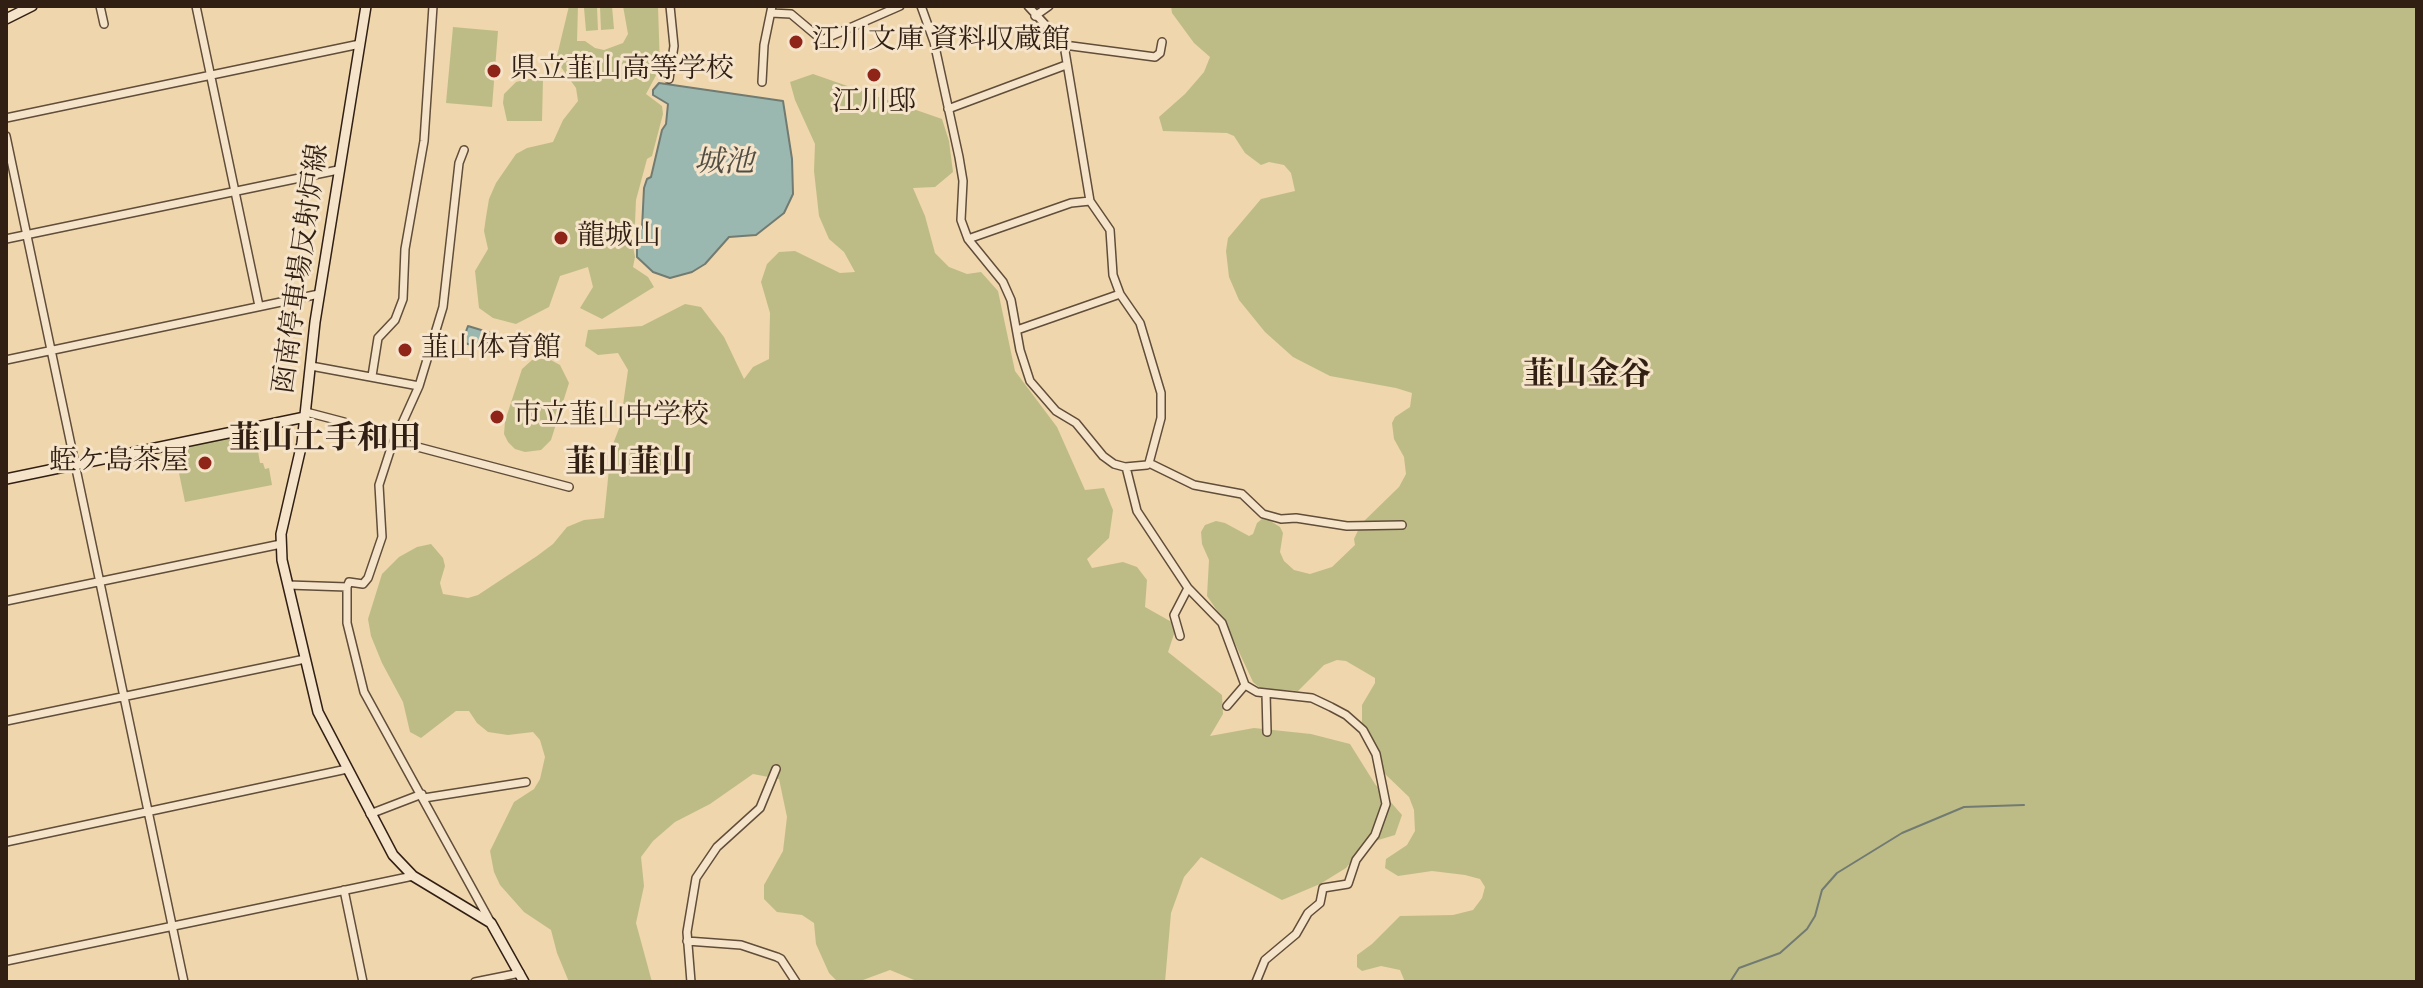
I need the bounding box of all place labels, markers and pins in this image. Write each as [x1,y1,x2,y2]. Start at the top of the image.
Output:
place label: 江川文庫 資料収蔵館 [812,25,1070,59]
marker: 江川文庫 資料収蔵館 [787,33,805,51]
place label: 県立韮山高等学校 [510,54,734,88]
marker: 県立韮山高等学校 [485,62,503,80]
marker: 江川邸 [865,66,883,84]
place label: 江川邸 [832,87,916,121]
place label: 龍城山 [577,221,661,255]
marker: 龍城山 [552,229,570,247]
place label: 韮山体育館 [421,333,561,367]
marker: 韮山体育館 [396,341,414,359]
place label: 市立韮山中学校 [513,400,709,434]
marker: 市立韮山中学校 [488,408,506,426]
place label: 蛭ケ島茶屋 [49,446,189,480]
marker: 蛭ケ島茶屋 [196,454,214,472]

